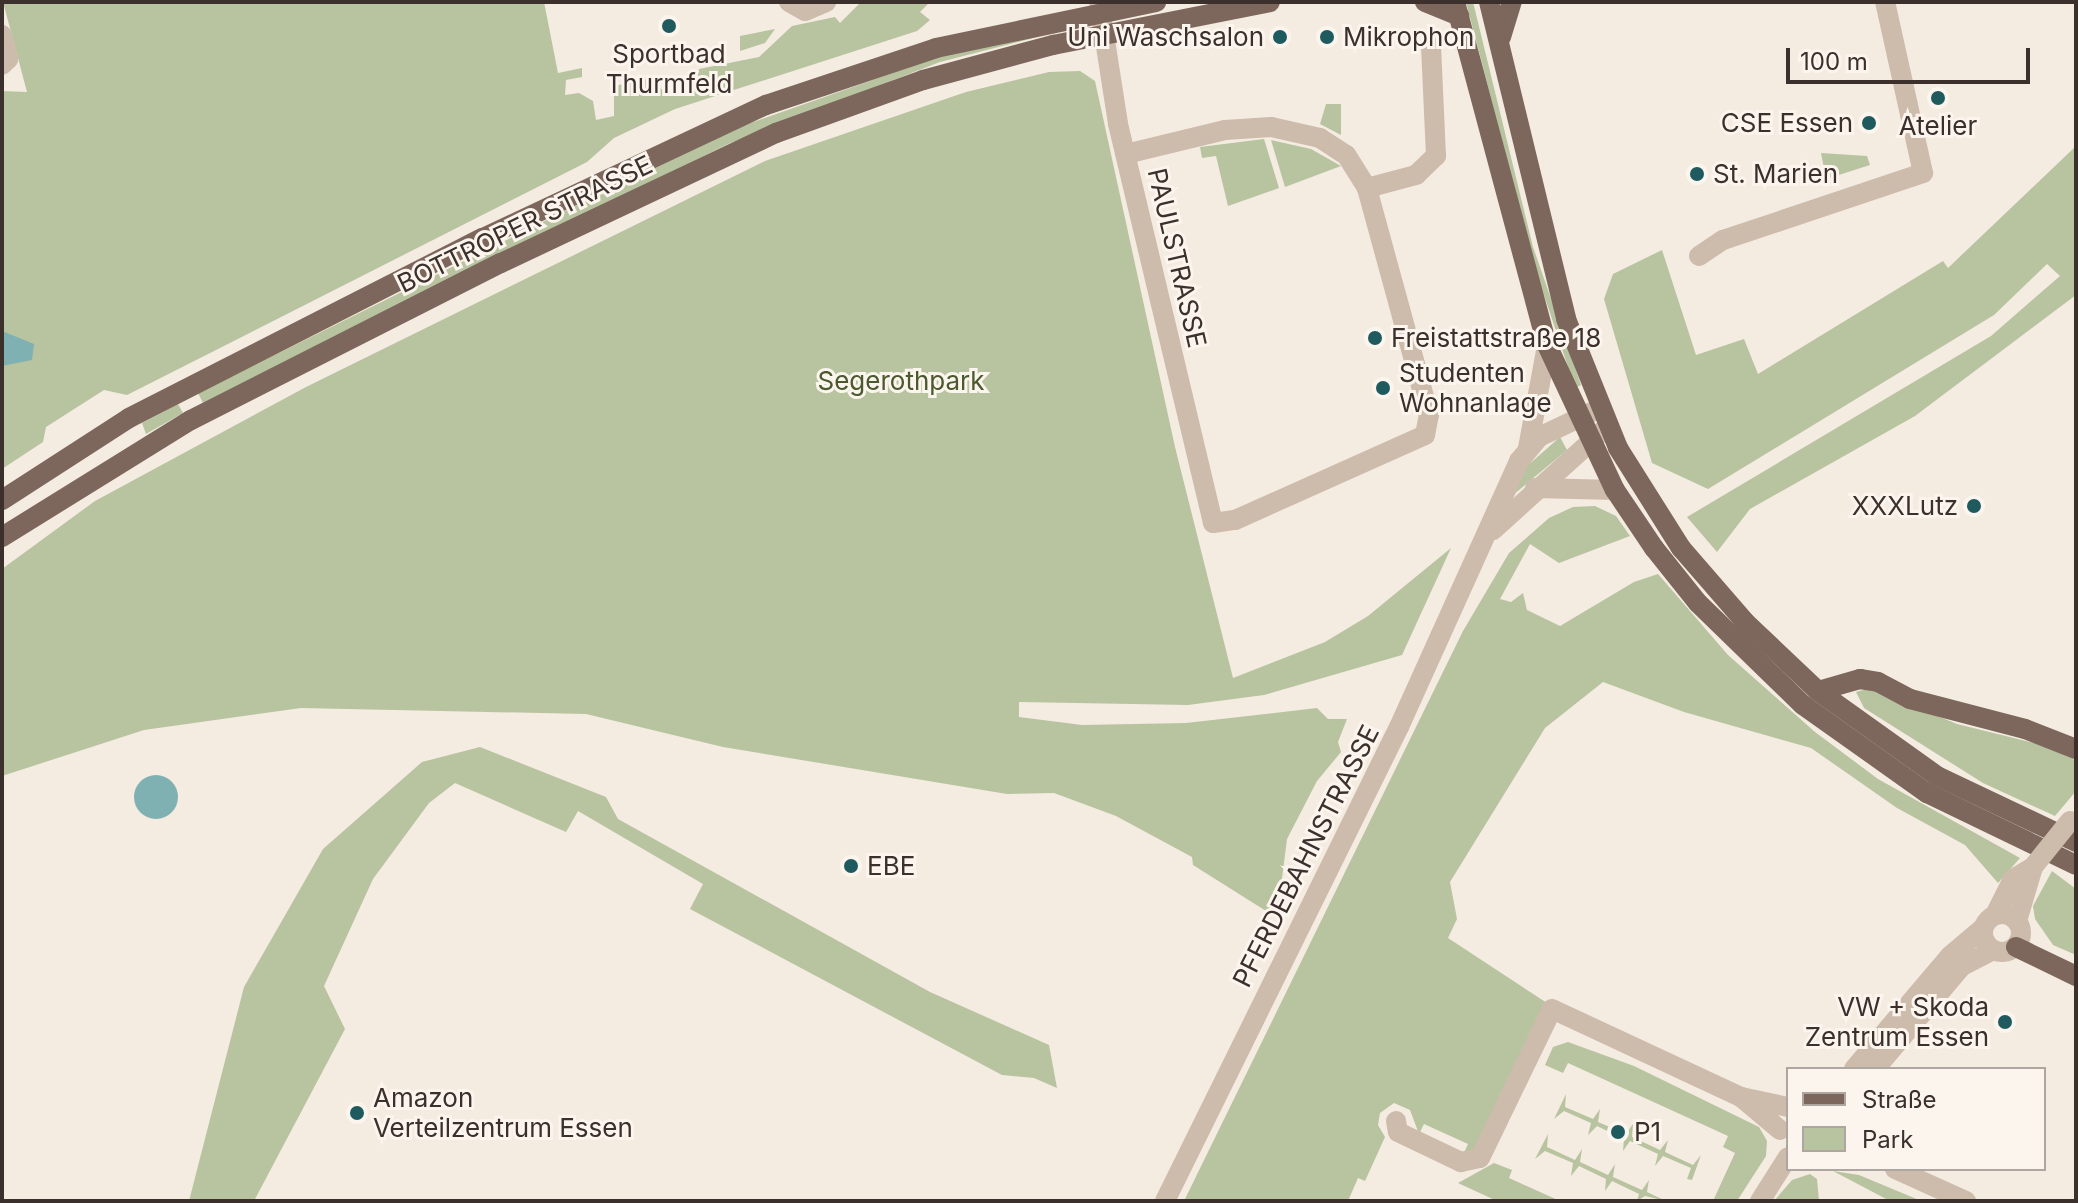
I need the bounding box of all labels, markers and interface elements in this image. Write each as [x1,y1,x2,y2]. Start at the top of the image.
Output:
marker: Sportbad Thurmfeld [660,17,678,35]
place label: Uni Waschsalon [1067,21,1264,53]
place label: Mikrophon [1343,21,1474,53]
marker: Uni Waschsalon [1271,28,1289,46]
marker: Mikrophon [1318,28,1336,46]
scale bar [1790,32,2034,82]
place label: Sportbad Thurmfeld [606,38,732,100]
text: 100 m [1800,47,1868,76]
marker: Atelier [1929,89,1947,107]
place label: CSE Essen [1721,107,1853,139]
place label: Atelier [1899,110,1977,142]
marker: CSE Essen [1860,114,1878,132]
street label: BOTTROPER STRASSE [392,149,658,299]
place label: St. Marien [1713,158,1838,190]
street label: PAULSTRASSE [1141,165,1213,351]
marker: St. Marien [1688,165,1706,183]
place label: Freistattstraße 18 [1391,322,1601,354]
marker: Freistattstraße 18 [1366,329,1384,347]
place label: Studenten Wohnanlage [1399,357,1552,418]
park label: Segerothpark [817,365,985,397]
marker: Studenten Wohnanlage [1374,379,1392,397]
place label: XXXLutz [1852,490,1958,522]
marker: XXXLutz [1965,497,1983,515]
street label: PFERDEBAHNSTRASSE [1226,720,1386,992]
place label: EBE [867,850,915,882]
marker: EBE [842,857,860,875]
place label: VW + Skoda Zentrum Essen [1805,991,1989,1052]
marker: VW + Skoda Zentrum Essen [1996,1013,2014,1031]
legend [1786,1067,2046,1171]
place label: Amazon Verteilzentrum Essen [373,1082,633,1144]
text: Straße [1862,1085,1937,1114]
marker: Amazon Verteilzentrum Essen [348,1104,366,1122]
place label: P1 [1634,1116,1661,1148]
marker: P1 [1609,1123,1627,1141]
text: Park [1862,1125,1913,1154]

